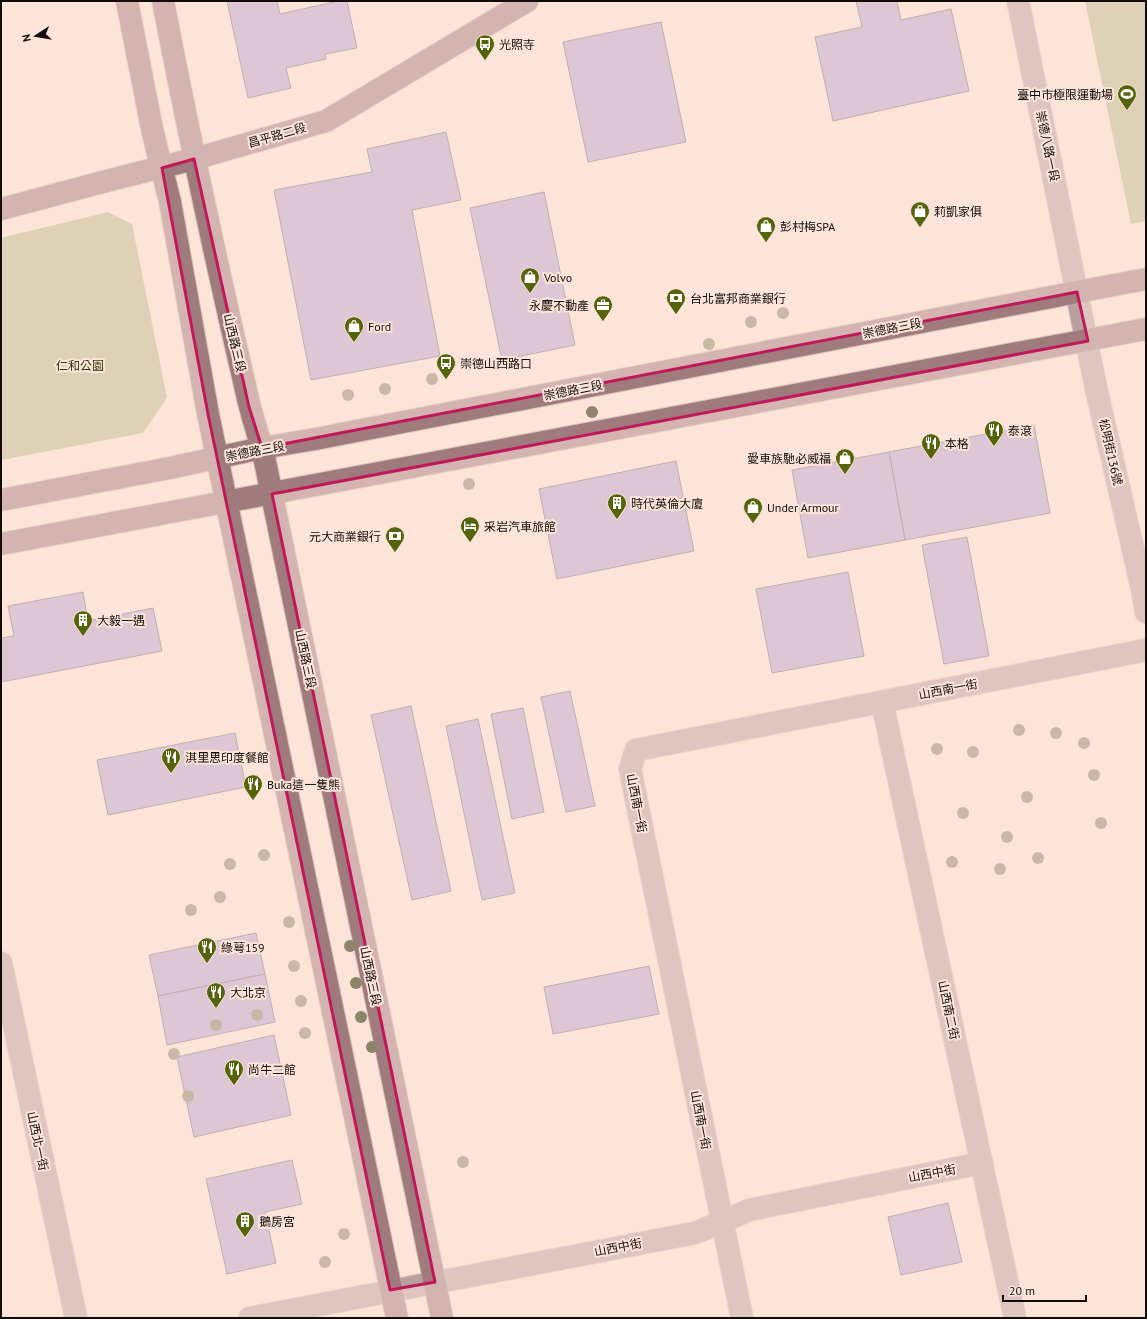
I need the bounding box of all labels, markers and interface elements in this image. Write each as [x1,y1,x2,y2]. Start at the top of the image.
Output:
north arrow [16,16,56,56]
text: N [19,33,34,43]
bus stop icon: 光照寺 [474,33,496,61]
place label: 光照寺 [499,37,535,52]
sports icon: 臺中市極限運動場 [1116,83,1138,111]
place label: 臺中市極限運動場 [1017,87,1113,102]
street label: 崇德八路一段 [1033,109,1063,183]
street label: 昌平路二段 [246,120,308,150]
shop icon: 莉凱家俱 [909,200,931,228]
place label: 莉凱家俱 [934,204,982,219]
shop icon: 彭村梅SPA [755,215,777,243]
place label: 彭村梅SPA [780,219,835,234]
shop icon: Volvo [519,266,541,294]
place label: Volvo [543,270,572,285]
bank icon: 台北富邦商業銀行 [665,287,687,315]
place label: 台北富邦商業銀行 [690,291,786,306]
office icon: 永慶不動產 [592,294,614,322]
place label: 永慶不動產 [529,298,589,313]
street label: 山西路三段 [221,312,249,374]
shop icon: Ford [343,315,365,343]
street label: 崇德路三段 [861,315,923,341]
place label: Ford [368,319,391,334]
bus stop icon: 崇德山西路口 [435,352,457,380]
place label: 崇德山西路口 [460,356,532,371]
park label: 仁和公園 [56,358,104,373]
street label: 崇德路三段 [542,377,604,403]
street label: 松明街136號 [1096,417,1126,487]
restaurant icon: 泰滾 [983,419,1005,447]
place label: 泰滾 [1008,423,1032,438]
restaurant icon: 本格 [920,432,942,460]
place label: 本格 [945,436,969,451]
street label: 崇德路三段 [224,438,286,464]
shop icon: 愛車族馳必威福 [834,447,856,475]
place label: 愛車族馳必威福 [747,451,831,466]
building icon: 時代英倫大廈 [606,492,628,520]
place label: 時代英倫大廈 [631,496,703,511]
shop icon: Under Armour [742,496,764,524]
place label: Under Armour [767,500,839,515]
hotel icon: 采岩汽車旅館 [459,515,481,543]
place label: 采岩汽車旅館 [484,519,556,534]
bank icon: 元大商業銀行 [384,525,406,553]
place label: 元大商業銀行 [309,529,381,544]
building icon: 大毅一遇 [72,609,94,637]
place label: 大毅一遇 [97,613,145,628]
street label: 山西路三段 [292,628,320,690]
street label: 山西南一街 [917,676,979,702]
restaurant icon: 淇里思印度餐館 [160,746,182,774]
place label: 淇里思印度餐館 [185,750,269,765]
street label: 山西南一街 [624,772,650,834]
restaurant icon: Buka這一隻熊 [242,773,264,801]
place label: Buka這一隻熊 [267,777,340,792]
restaurant icon: 綠萼159 [196,936,218,964]
place label: 綠萼159 [221,940,265,955]
street label: 山西路三段 [357,945,385,1007]
street label: 山西南二街 [935,979,963,1041]
restaurant icon: 大北京 [205,981,227,1009]
place label: 大北京 [230,985,266,1000]
restaurant icon: 尚牛二館 [223,1058,245,1086]
place label: 尚牛二館 [248,1062,296,1077]
street label: 山西南一街 [688,1089,714,1151]
street label: 山西北一街 [24,1110,52,1172]
street label: 山西中街 [907,1161,957,1185]
building icon: 鵝房宮 [234,1210,256,1238]
place label: 鵝房宮 [259,1214,295,1229]
street label: 山西中街 [593,1235,643,1259]
scale bar [1003,1277,1086,1303]
text: 20 m [1009,1283,1035,1298]

